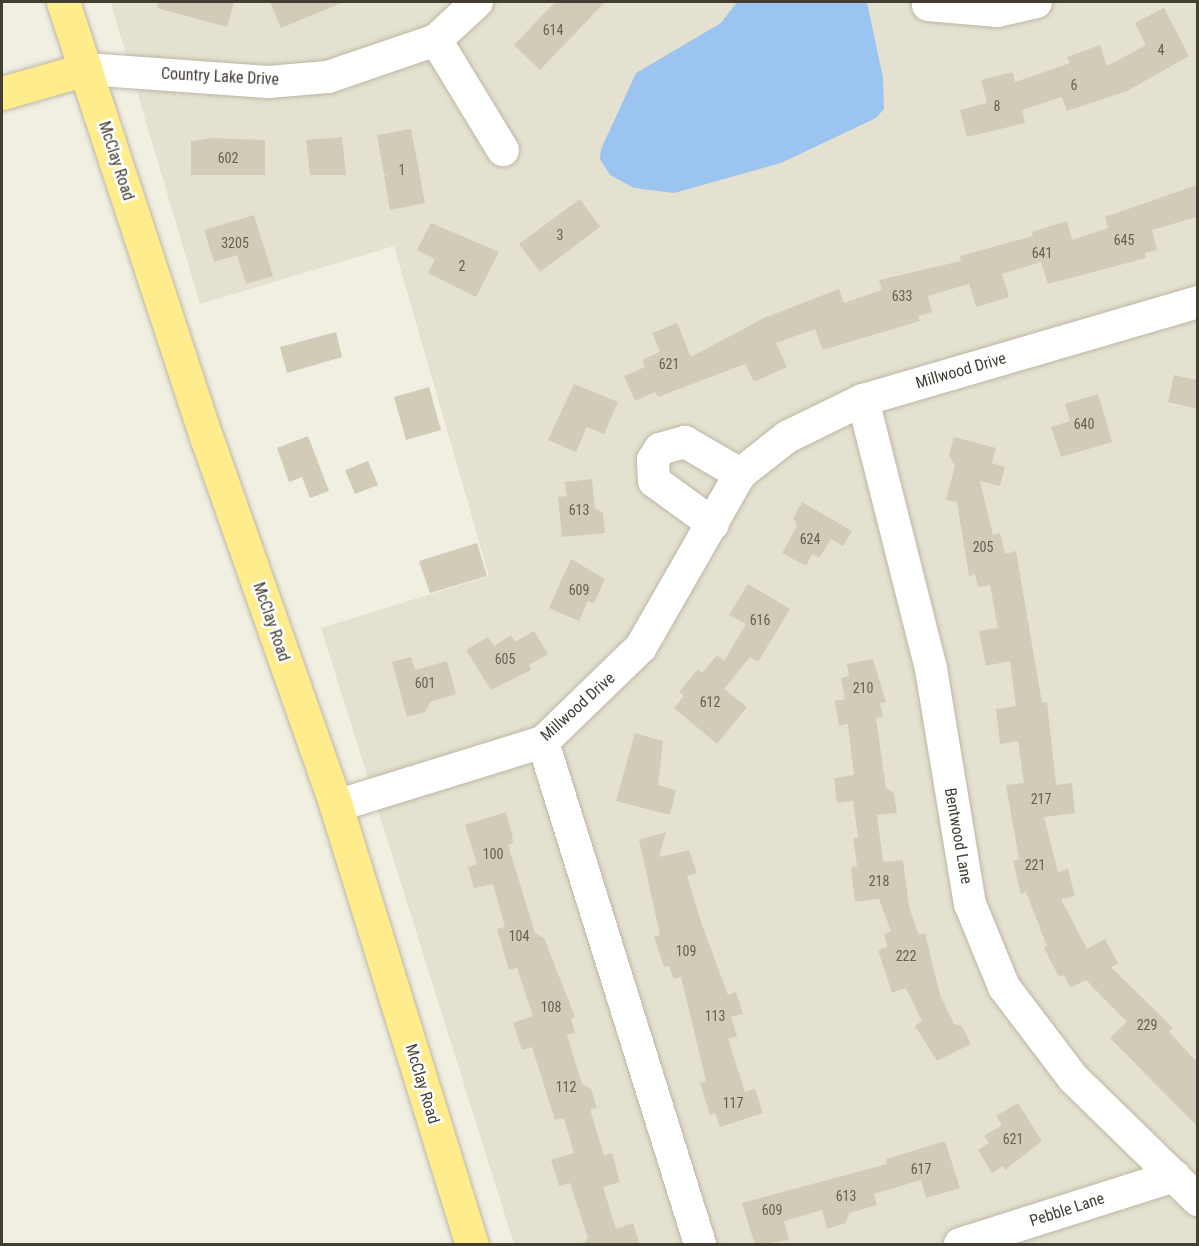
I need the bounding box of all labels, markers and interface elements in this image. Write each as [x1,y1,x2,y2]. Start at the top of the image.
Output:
house number: 614 [543,22,563,38]
house number: 4 [1158,42,1164,58]
street label: Country Lake Drive [161,64,279,90]
house number: 6 [1071,77,1077,93]
house number: 8 [994,98,1000,114]
street label: McClay Road [94,119,138,203]
house number: 602 [218,150,238,166]
house number: 1 [399,162,405,178]
house number: 3 [557,227,563,243]
house number: 645 [1114,232,1134,248]
house number: 3205 [221,235,249,251]
house number: 641 [1032,245,1052,261]
house number: 2 [459,258,465,274]
house number: 633 [892,288,912,304]
street label: Millwood Drive [914,349,1008,393]
house number: 621 [659,356,679,372]
house number: 640 [1074,416,1094,432]
house number: 613 [569,502,589,518]
house number: 624 [800,531,820,547]
house number: 205 [973,539,993,555]
street label: McClay Road [249,580,293,664]
house number: 609 [569,582,589,598]
house number: 616 [750,612,770,628]
house number: 605 [495,651,515,667]
street label: Millwood Drive [537,669,619,745]
house number: 601 [415,675,435,691]
house number: 210 [853,680,873,696]
house number: 612 [700,694,720,710]
street label: Bentwood Lane [940,786,976,886]
house number: 217 [1031,791,1051,807]
house number: 100 [483,846,503,862]
house number: 221 [1025,857,1045,873]
house number: 218 [869,873,889,889]
house number: 104 [509,928,529,944]
house number: 109 [676,943,696,959]
house number: 222 [896,948,916,964]
house number: 108 [541,999,561,1015]
house number: 113 [705,1008,725,1024]
house number: 229 [1137,1017,1157,1033]
street label: McClay Road [401,1042,443,1126]
house number: 112 [556,1079,576,1095]
house number: 117 [723,1095,743,1111]
house number: 621 [1003,1131,1023,1147]
house number: 617 [911,1161,931,1177]
house number: 613 [836,1188,856,1204]
street label: Pebble Lane [1027,1189,1107,1231]
house number: 609 [762,1202,782,1218]

